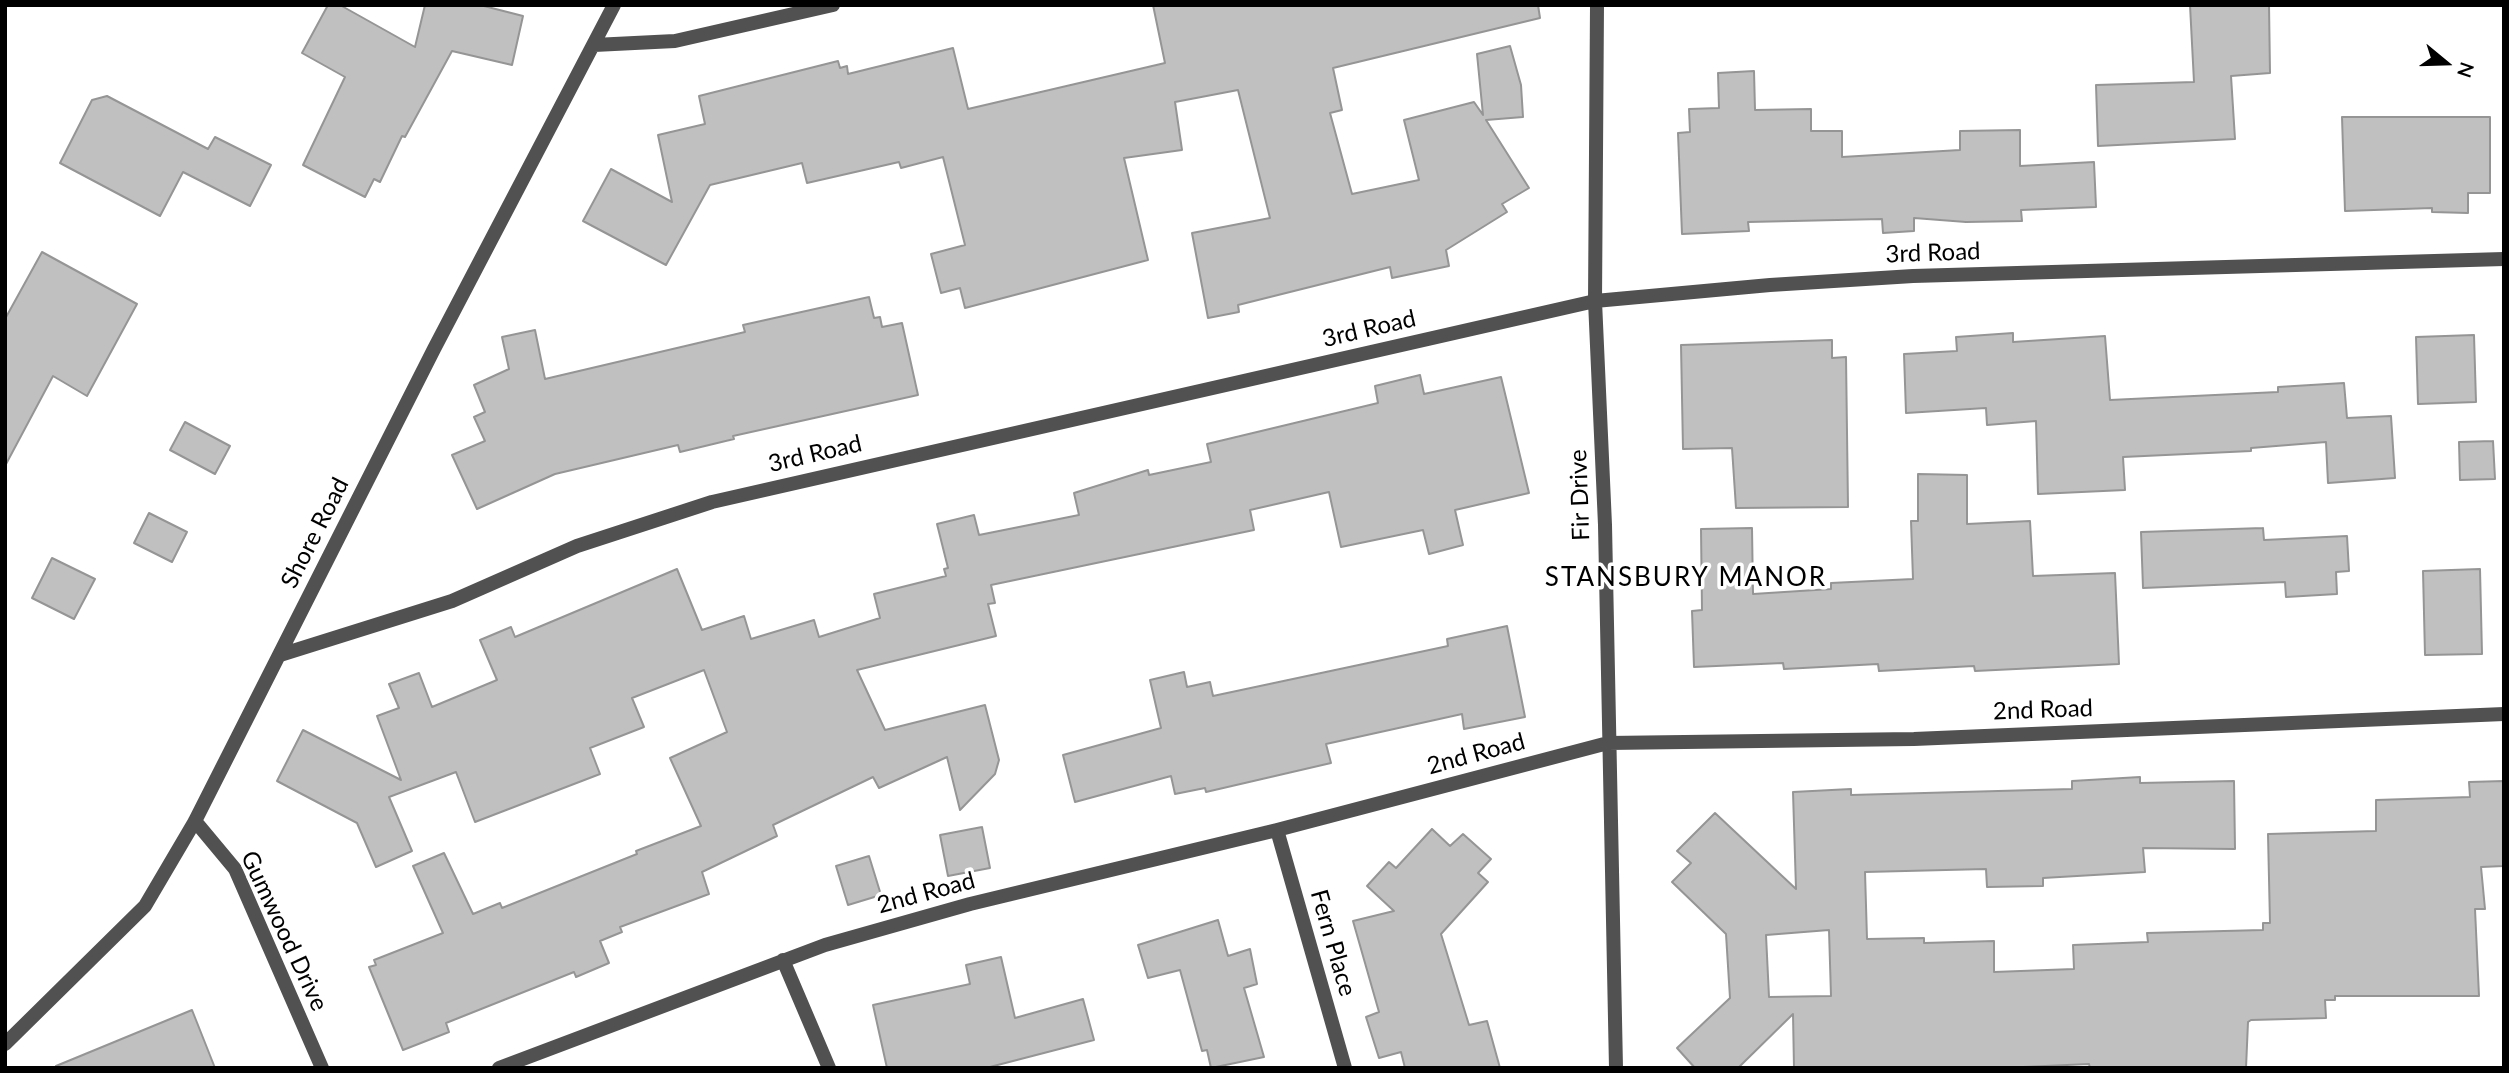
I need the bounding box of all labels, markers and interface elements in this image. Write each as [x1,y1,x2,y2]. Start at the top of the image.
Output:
north arrow [2411,28,2481,98]
text: N [2453,59,2480,81]
street label: 3rd Road [1885,237,1981,269]
street label: 3rd Road [1319,304,1419,354]
street label: 3rd Road [765,429,865,479]
street label: Fir Drive [1564,449,1596,541]
street label: Shore Road [275,473,355,593]
district label: STANSBURY MANOR [1547,562,1825,594]
street label: 2nd Road [1992,694,2094,726]
street label: 2nd Road [1424,727,1528,781]
street label: Gumwood Drive [234,846,334,1016]
street label: 2nd Road [874,866,978,920]
street label: Fern Place [1304,886,1362,1000]

